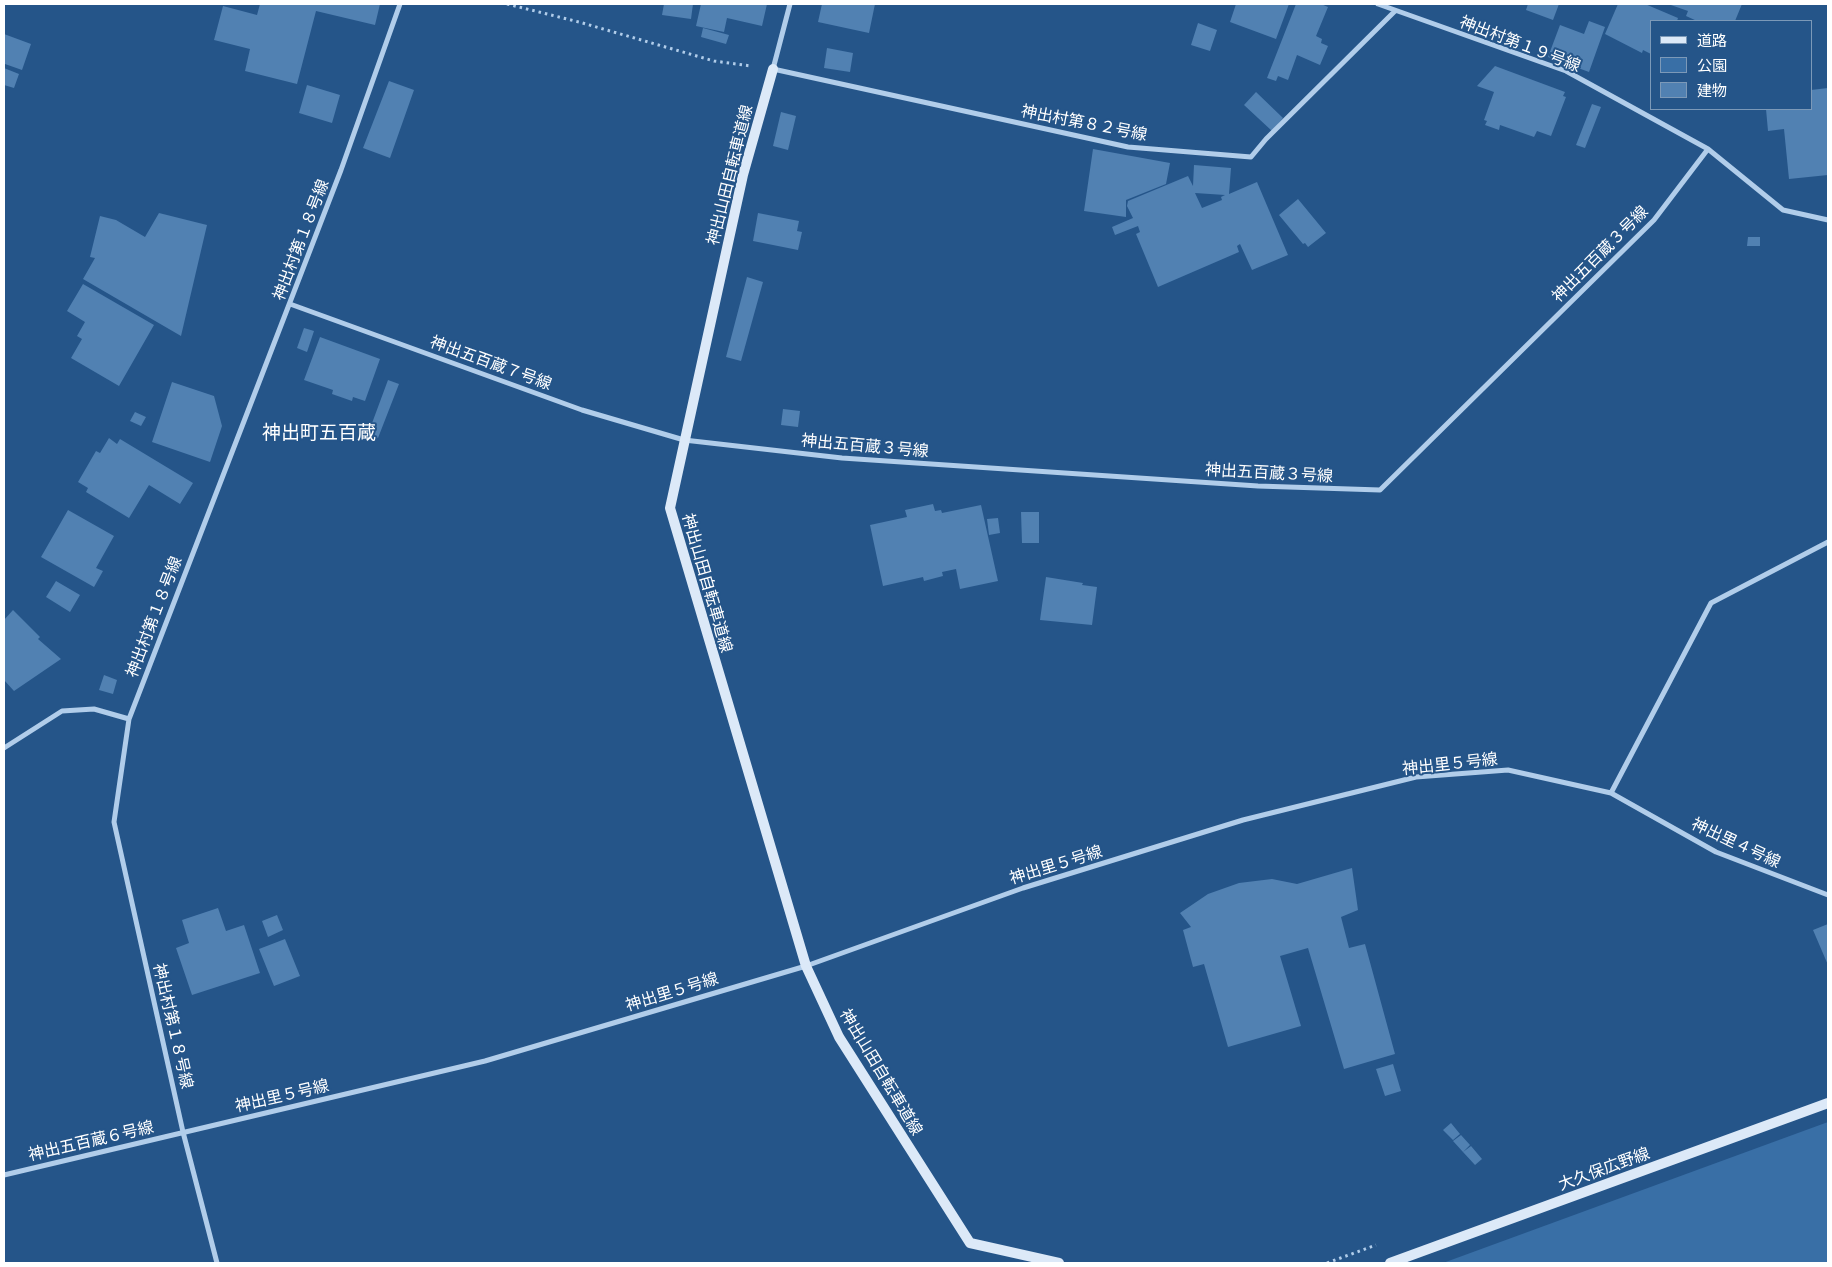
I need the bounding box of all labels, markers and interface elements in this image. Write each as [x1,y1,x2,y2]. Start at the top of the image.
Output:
street label: 神出村第１９号線 [1457,12,1583,76]
legend [1650,20,1812,110]
text: 道路 [1697,31,1727,49]
text: 公園 [1697,56,1727,74]
text: 建物 [1697,81,1727,99]
street label: 神出村第８２号線 [1019,101,1149,145]
street label: 神出山田自転車道線 [703,103,757,247]
street label: 神出村第１８号線 [269,177,333,303]
street label: 神出五百蔵３号線 [1548,202,1652,306]
street label: 神出五百蔵７号線 [428,332,554,394]
district label: 神出町五百蔵 [262,422,376,444]
street label: 神出五百蔵３号線 [800,431,930,461]
street label: 神出五百蔵３号線 [1205,460,1333,486]
street label: 神出山田自転車道線 [678,511,736,655]
street label: 神出村第１８号線 [122,554,186,680]
street label: 神出里５号線 [1401,749,1499,779]
street label: 神出里４号線 [1688,814,1784,872]
street label: 神出里５号線 [1007,842,1105,888]
street label: 神出村第１８号線 [149,961,197,1091]
street label: 神出里５号線 [623,969,721,1015]
street label: 神出山田自転車道線 [836,1005,926,1139]
street label: 神出里５号線 [233,1076,331,1116]
street label: 神出五百蔵６号線 [26,1117,156,1165]
street label: 大久保広野線 [1556,1144,1652,1194]

